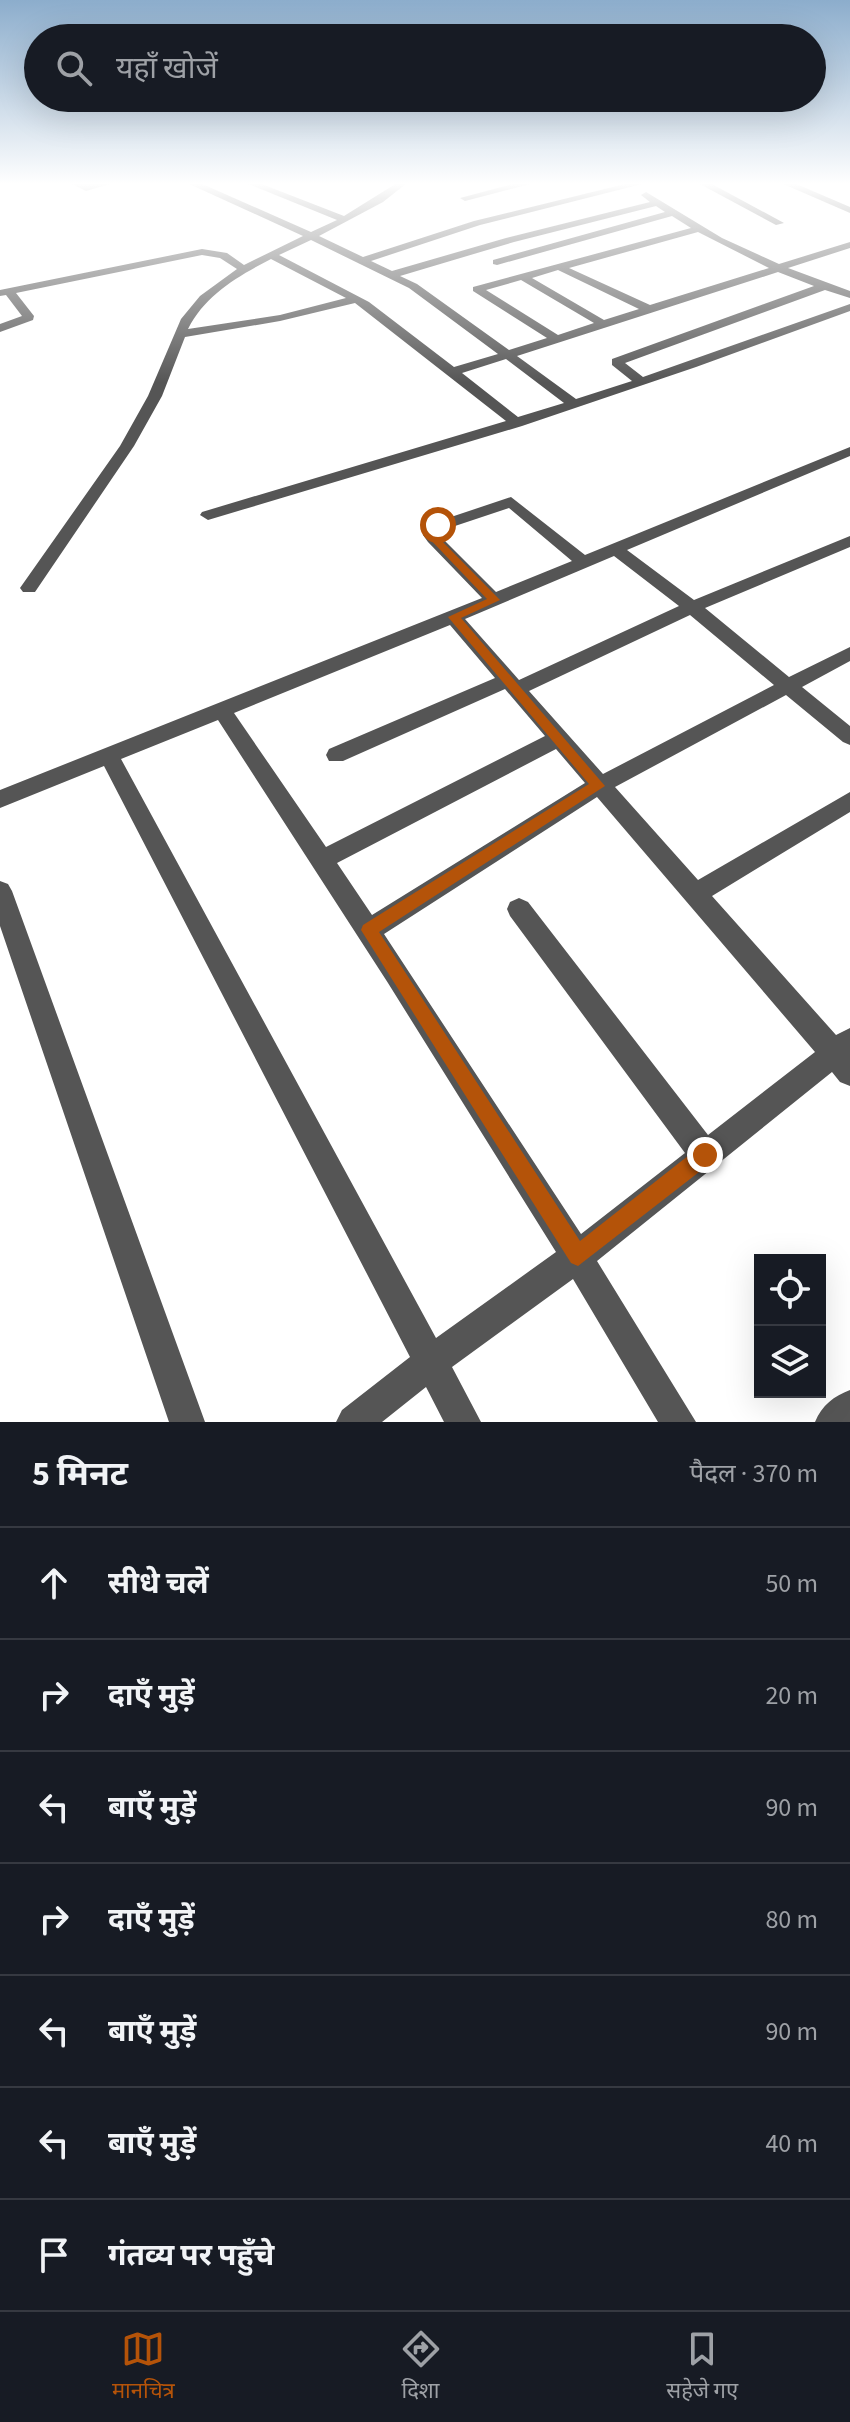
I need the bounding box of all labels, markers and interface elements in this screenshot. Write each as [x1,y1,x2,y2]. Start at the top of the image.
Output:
search box [24,24,826,112]
icon: search [52,46,96,90]
text: यहाँ खोजें [116,47,218,90]
route start [420,507,456,543]
route end [687,1137,723,1173]
map controls [754,1254,826,1398]
button: locate [754,1254,826,1326]
button: layers [754,1326,826,1398]
text: 5 मिनट [32,1450,128,1499]
text: पैदल · 370 m [689,1455,818,1492]
icon: ahead [32,1561,76,1605]
text: सीधे चलें [108,1562,209,1605]
text: 50 m [765,1565,818,1602]
icon: right [32,1673,76,1717]
text: दाएँ मुड़ें [108,1674,195,1717]
text: 20 m [765,1677,818,1714]
icon: left [32,1785,76,1829]
text: बाएँ मुड़ें [108,1786,196,1829]
text: 90 m [765,1789,818,1826]
icon: right [32,1897,76,1941]
text: दाएँ मुड़ें [108,1898,195,1941]
text: 80 m [765,1901,818,1938]
icon: left [32,2009,76,2053]
text: बाएँ मुड़ें [108,2010,196,2053]
text: 90 m [765,2013,818,2050]
icon: left [32,2121,76,2165]
text: बाएँ मुड़ें [108,2122,196,2165]
text: 40 m [765,2125,818,2162]
icon: arrive [32,2233,76,2277]
text: गंतव्य पर पहुँचे [108,2234,274,2277]
tab: मानचित्र [112,2327,175,2407]
tab: दिशा [399,2327,443,2407]
tab: सहेजे गए [666,2327,738,2407]

